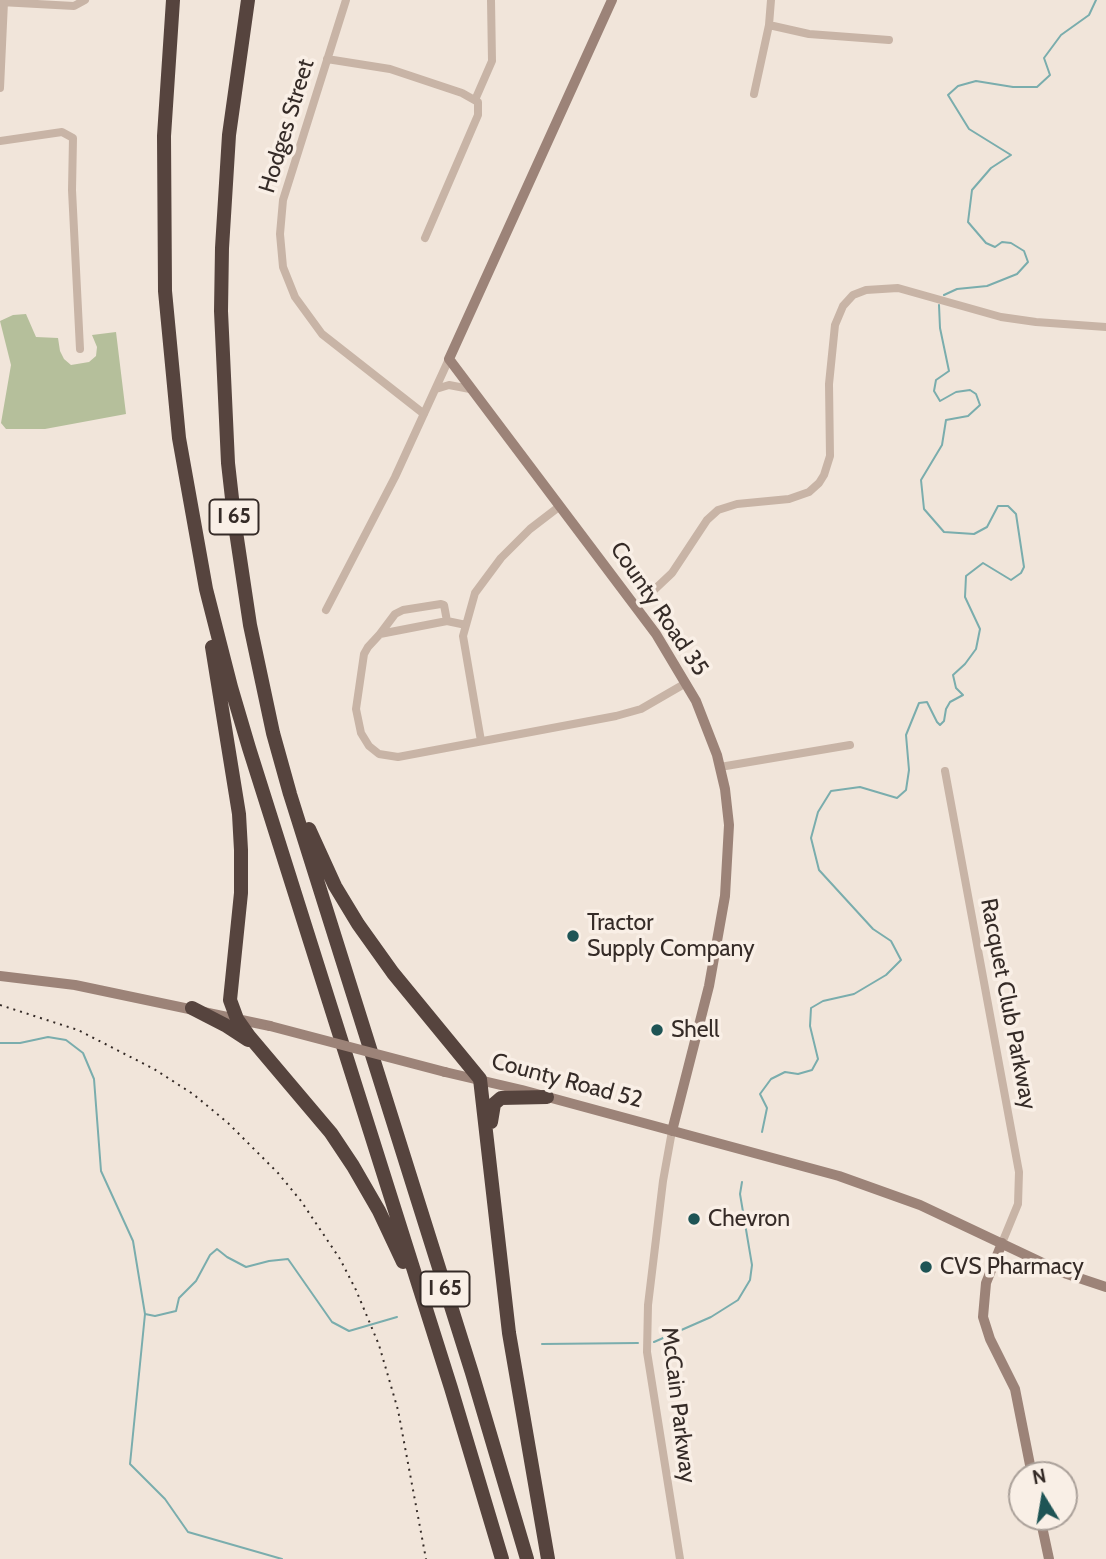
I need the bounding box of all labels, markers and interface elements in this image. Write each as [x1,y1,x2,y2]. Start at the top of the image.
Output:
street label: Hodges Street [254,56,320,196]
road number: I 65 [210,500,258,534]
street label: County Road 35 [604,537,714,681]
street label: Racquet Club Parkway [974,896,1042,1112]
place label: Tractor Supply Company [587,909,755,963]
marker: Tractor Supply Company [565,928,581,944]
place label: Shell [671,1016,719,1044]
marker: Shell [649,1022,665,1038]
street label: County Road 52 [488,1048,646,1114]
place label: Chevron [708,1205,790,1233]
marker: Chevron [686,1211,702,1227]
place label: CVS Pharmacy [940,1253,1084,1281]
marker: CVS Pharmacy [918,1259,934,1275]
road number: I 65 [420,1272,470,1306]
street label: McCain Parkway [655,1325,701,1485]
north arrow [1008,1461,1078,1531]
text: N [1030,1464,1048,1489]

